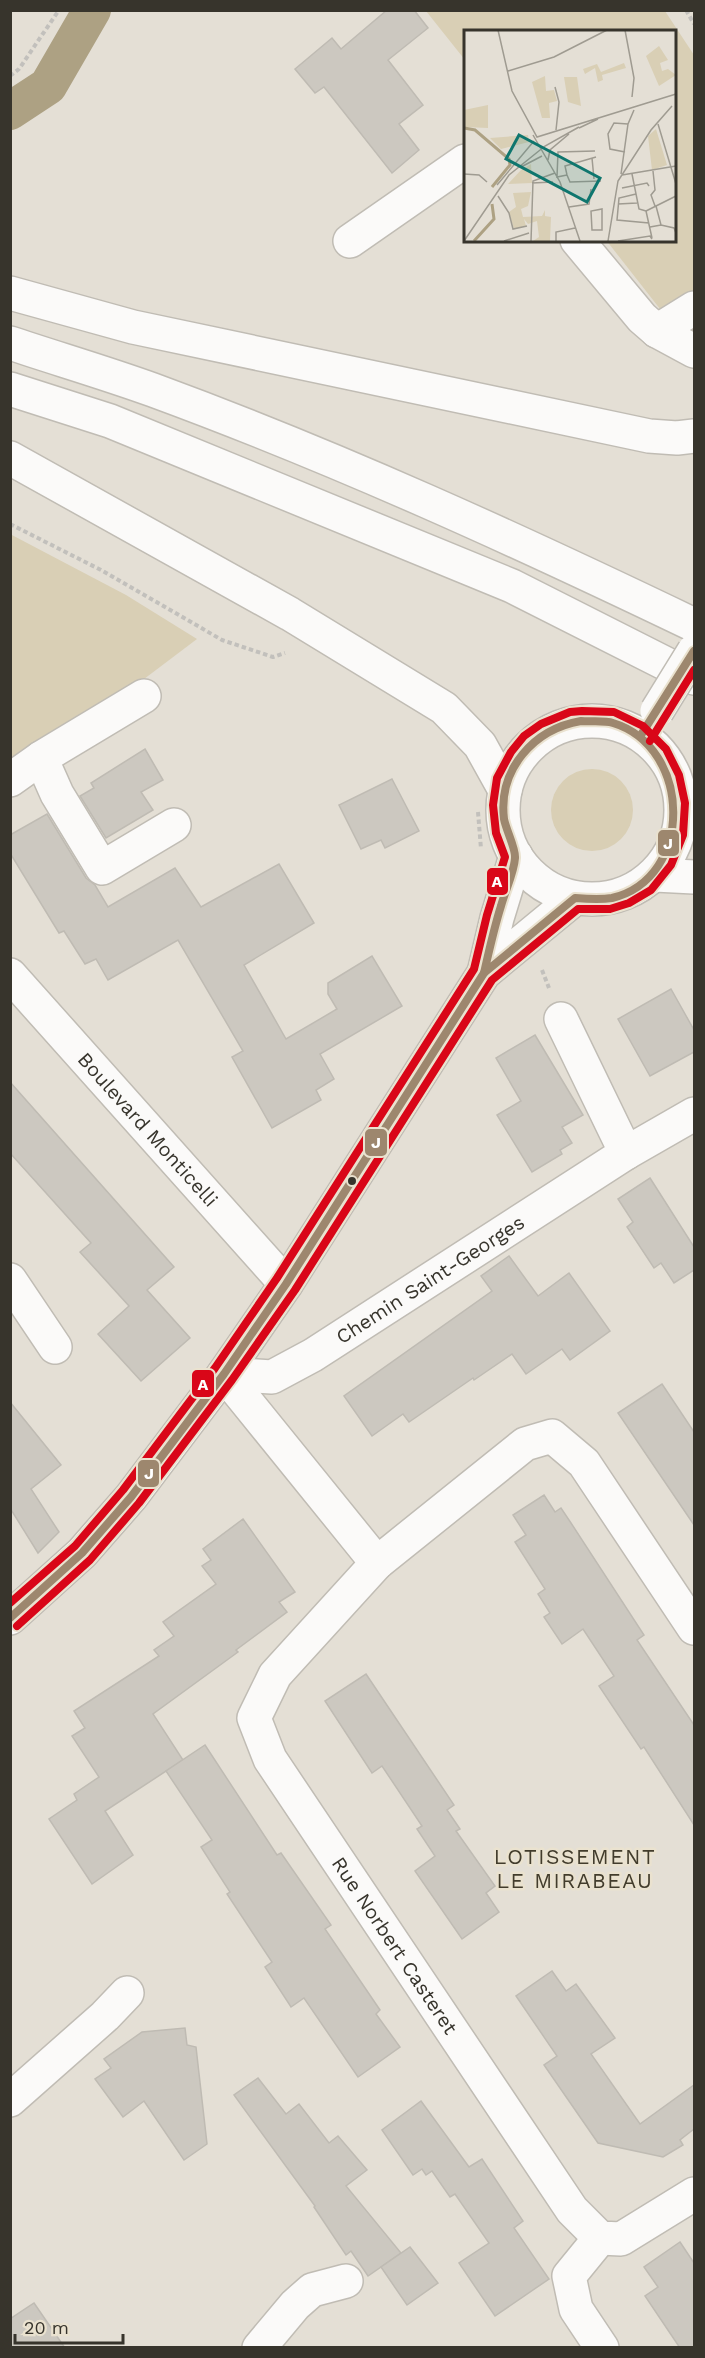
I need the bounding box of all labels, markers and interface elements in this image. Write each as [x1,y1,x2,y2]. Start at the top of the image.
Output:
inset map [464,30,675,242]
line badge: J [657,829,680,857]
text: J [663,834,673,853]
line badge: A [486,867,509,896]
text: A [492,872,503,891]
street label: Boulevard Monticelli [73,1047,223,1211]
line badge: J [364,1128,388,1157]
text: J [371,1133,381,1152]
unlabelled marker [346,1175,358,1187]
street label: Chemin Saint-Georges [331,1210,529,1349]
line badge: A [191,1369,215,1398]
text: A [198,1375,209,1394]
line badge: J [137,1459,160,1488]
text: J [144,1464,154,1483]
district label: LOTISSEMENT LE MIRABEAU [494,1844,656,1893]
street label: Rue Norbert Casteret [327,1852,463,2039]
scale bar [15,2307,123,2345]
text: 20 m [24,2317,69,2338]

